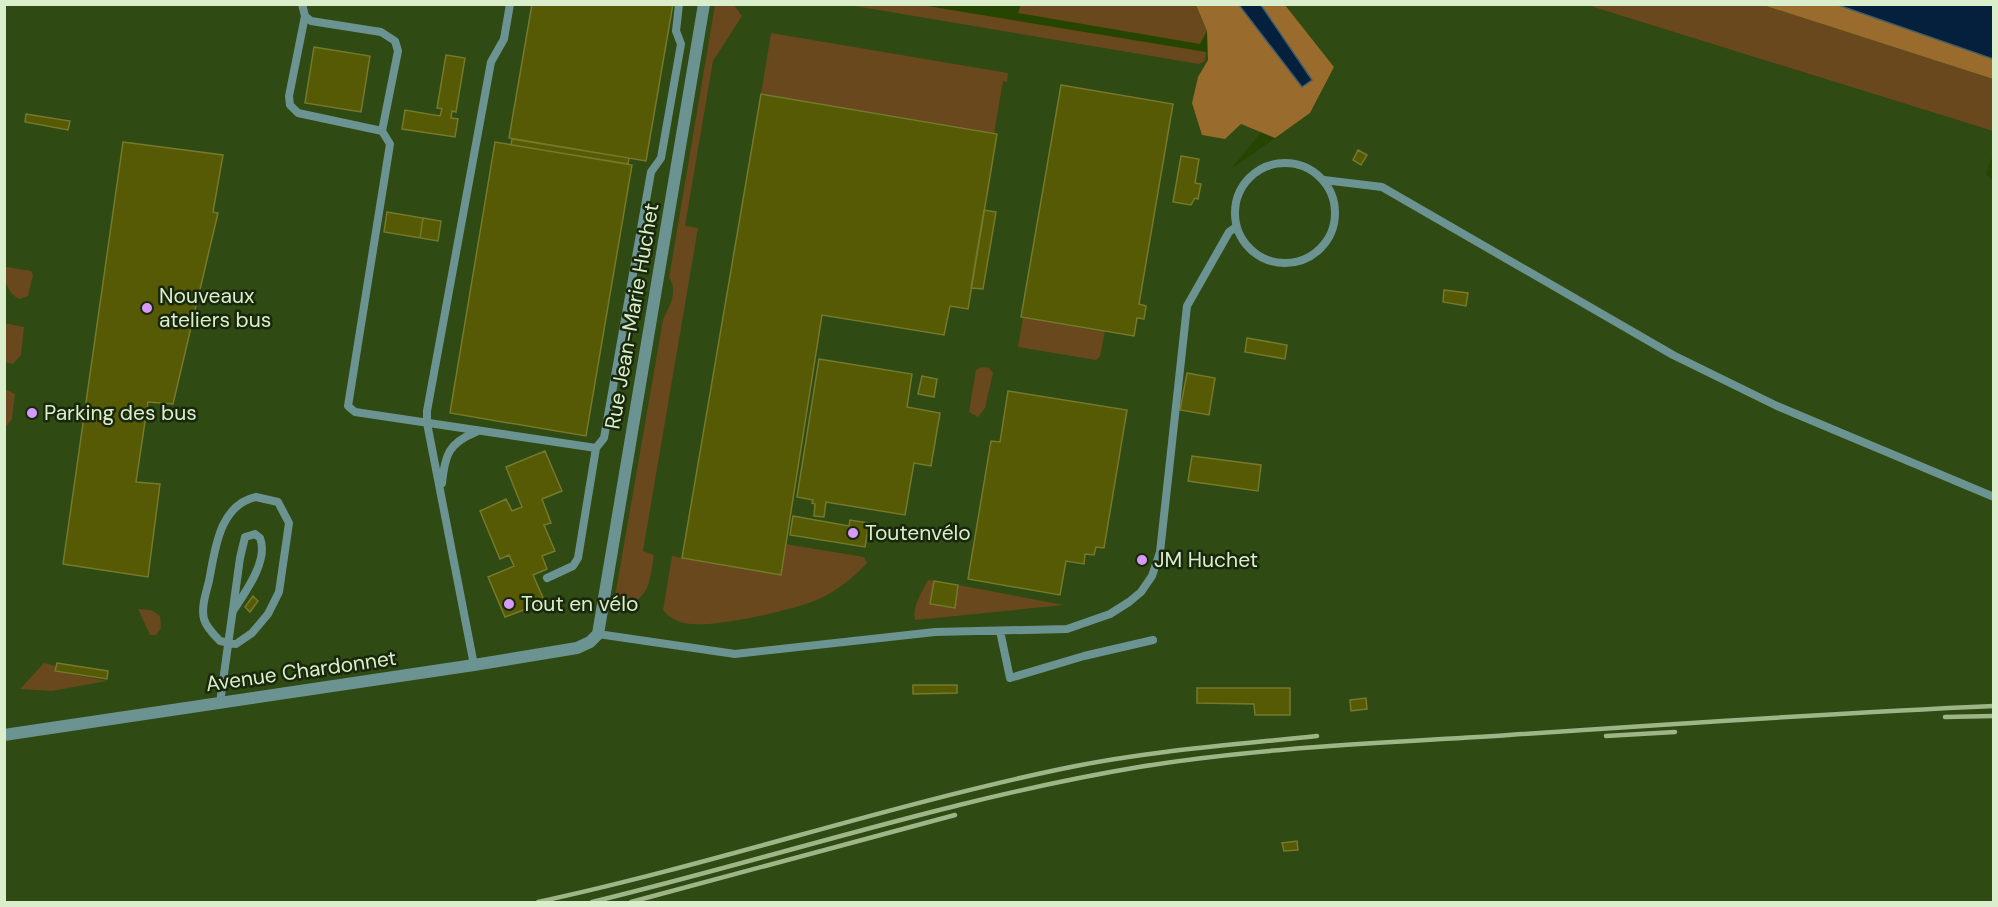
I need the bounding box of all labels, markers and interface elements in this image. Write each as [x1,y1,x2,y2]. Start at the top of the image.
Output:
street label: Rue Jean-Marie Huchet [598,201,666,431]
place label: Nouveaux ateliers bus [159,282,271,334]
marker: Nouveaux ateliers bus [140,301,154,315]
place label: Parking des bus [44,399,197,427]
marker: Parking des bus [25,406,39,420]
place label: Toutenvélo [865,519,971,547]
marker: Toutenvélo [846,526,860,540]
place label: JM Huchet [1154,546,1258,574]
marker: JM Huchet [1135,553,1149,567]
place label: Tout en vélo [521,590,638,618]
marker: Tout en vélo [502,597,516,611]
street label: Avenue Chardonnet [204,644,398,698]

